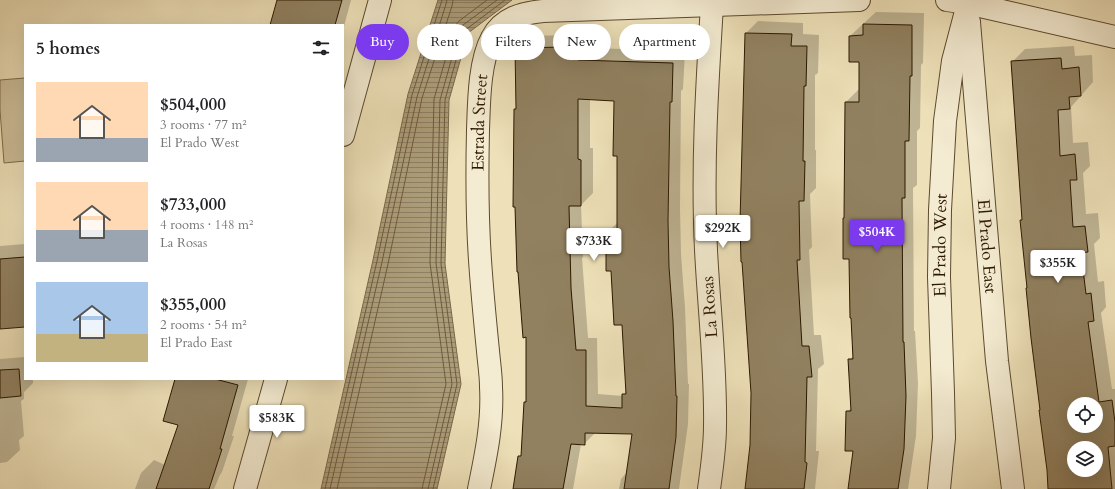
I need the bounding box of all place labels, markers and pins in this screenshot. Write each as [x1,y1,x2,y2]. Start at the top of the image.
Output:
pin: $292K [695,215,751,249]
pin: $504K [849,219,905,253]
pin: $733K [566,228,622,262]
pin: $355K [1030,250,1086,284]
pin: $583K [249,405,305,439]

